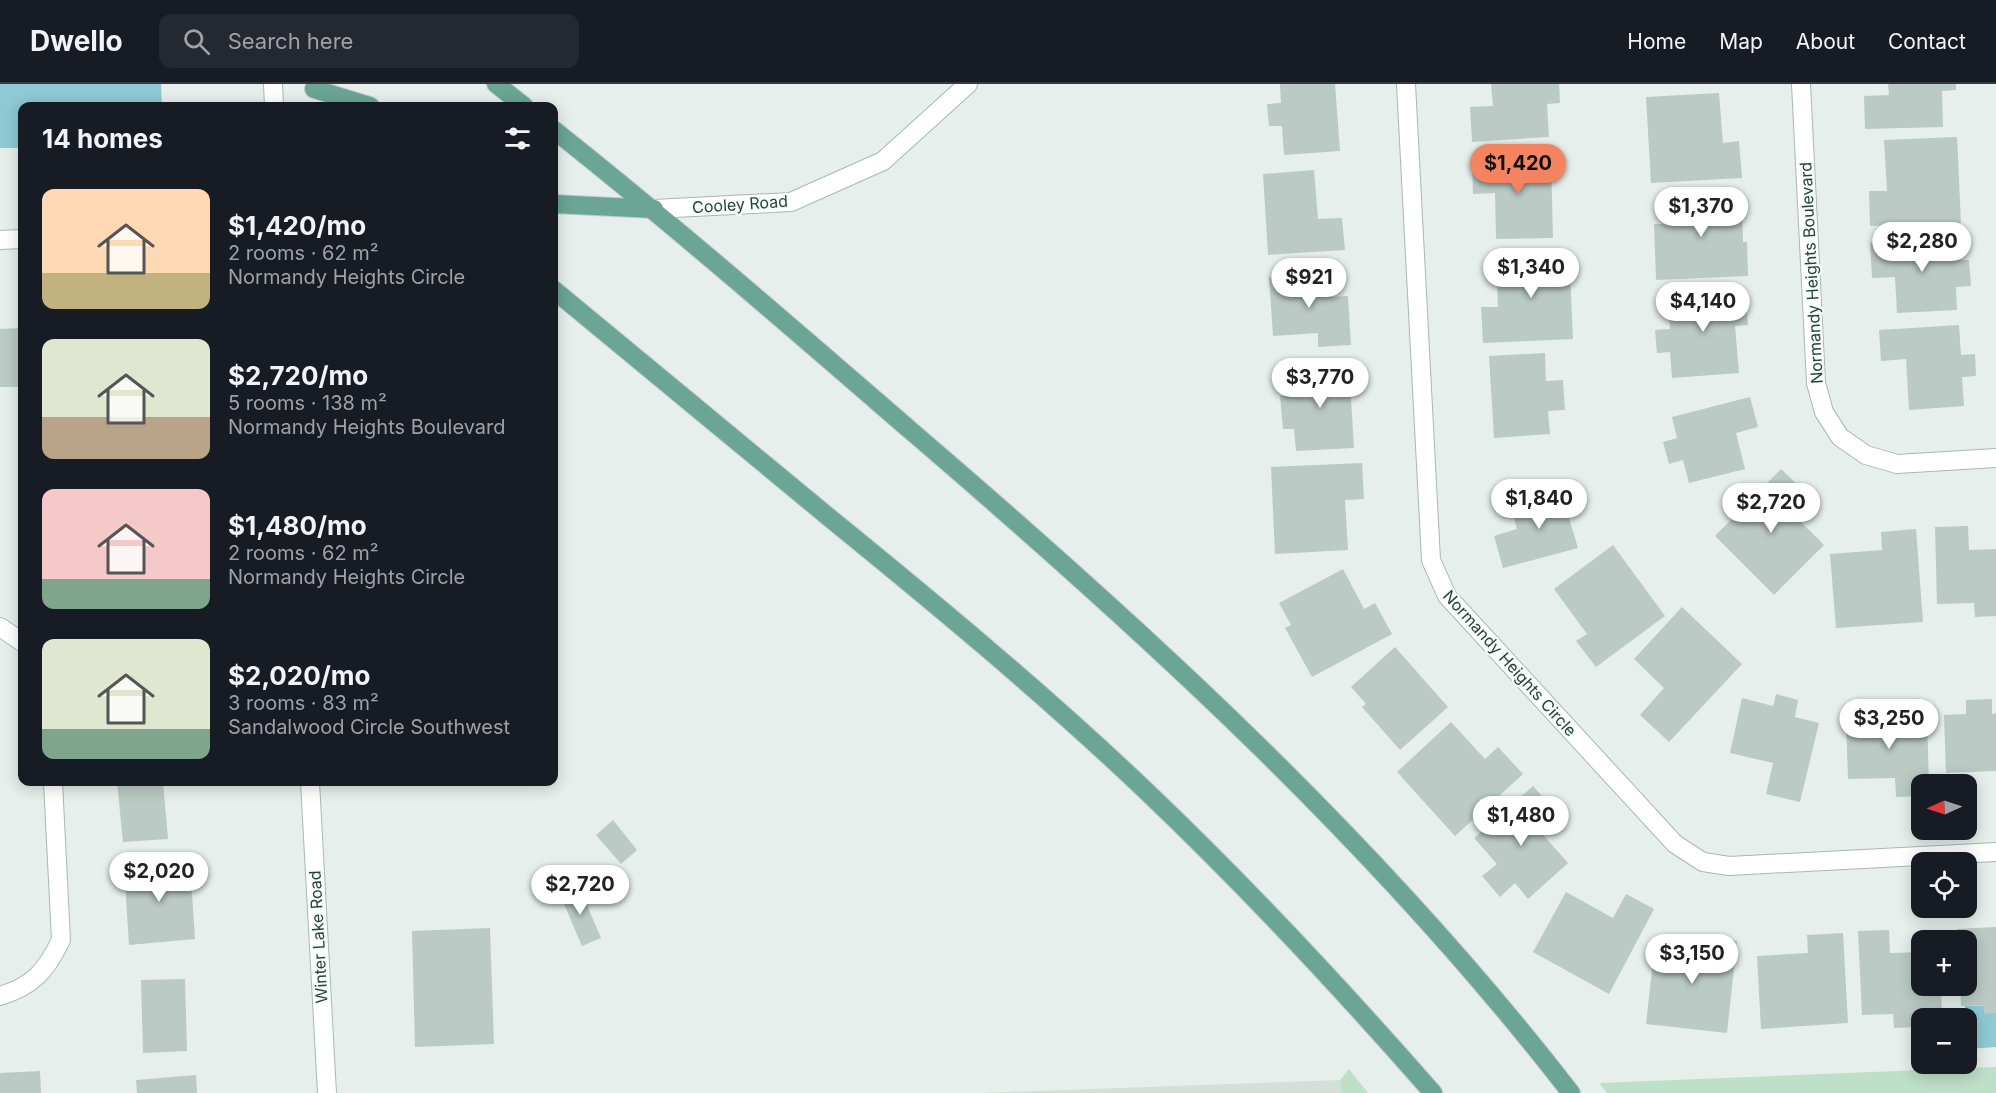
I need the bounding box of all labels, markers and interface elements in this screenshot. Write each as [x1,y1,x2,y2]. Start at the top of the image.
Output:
search box [159,14,579,68]
text: Dwello [30,24,123,58]
icon: search [180,25,213,58]
text: Search here [228,28,353,54]
text: Home [1627,29,1686,54]
text: Map [1719,29,1763,54]
text: About [1796,29,1855,54]
text: Contact [1888,29,1966,54]
icon: filters [501,122,534,155]
text: 14 homes [42,123,163,154]
pin: $1,420 [1469,144,1567,195]
text: $1,420 [1484,151,1552,175]
street label: Normandy Heights Boulevard [1795,162,1827,384]
pin: $1,370 [1652,187,1750,238]
street label: Cooley Road [691,191,789,217]
text: $1,370 [1668,194,1734,218]
text: $1,420/mo [228,210,366,241]
icon: home [90,213,162,285]
pin: $2,280 [1873,222,1971,273]
text: $2,280 [1886,229,1958,253]
text: 2 rooms · 62 m² [228,241,379,265]
pin: $1,340 [1482,248,1580,299]
text: $1,340 [1497,255,1565,279]
pin: $921 [1273,258,1345,309]
text: Normandy Heights Circle [228,265,465,289]
text: $921 [1285,265,1333,289]
pin: $4,140 [1654,282,1752,333]
text: $4,140 [1670,289,1736,313]
pin: $3,770 [1271,358,1369,409]
text: $2,720/mo [228,360,368,391]
icon: home [90,363,162,435]
text: $3,770 [1286,365,1354,389]
text: 5 rooms · 138 m² [228,391,387,415]
text: Normandy Heights Boulevard [228,415,506,439]
pin: $1,840 [1490,479,1588,530]
pin: $2,720 [1722,483,1820,534]
text: $1,840 [1505,486,1573,510]
text: $2,720 [1736,490,1806,514]
text: $1,480/mo [228,510,367,541]
icon: home [90,513,162,585]
text: 2 rooms · 62 m² [228,541,379,565]
text: Normandy Heights Circle [228,565,465,589]
street label: Normandy Heights Circle [1439,586,1581,740]
text: $2,020/mo [228,660,371,691]
icon: home [90,663,162,735]
text: 3 rooms · 83 m² [228,691,379,715]
pin: $3,250 [1840,699,1938,750]
text: $3,250 [1853,706,1925,730]
text: Sandalwood Circle Southwest [228,715,510,739]
north arrow [1911,774,1977,840]
map controls [1911,774,1977,1074]
pin: $1,480 [1472,796,1570,847]
text: $1,480 [1487,803,1555,827]
pin: $2,020 [110,852,208,903]
button: locate [1911,852,1977,918]
text: $2,020 [123,859,195,883]
pin: $2,720 [531,865,629,916]
street label: Winter Lake Road [305,870,331,1004]
text: $2,720 [545,872,615,896]
button: + [1911,930,1977,996]
pin: $3,150 [1643,934,1741,985]
text: $3,150 [1659,941,1725,965]
button: − [1911,1008,1977,1074]

